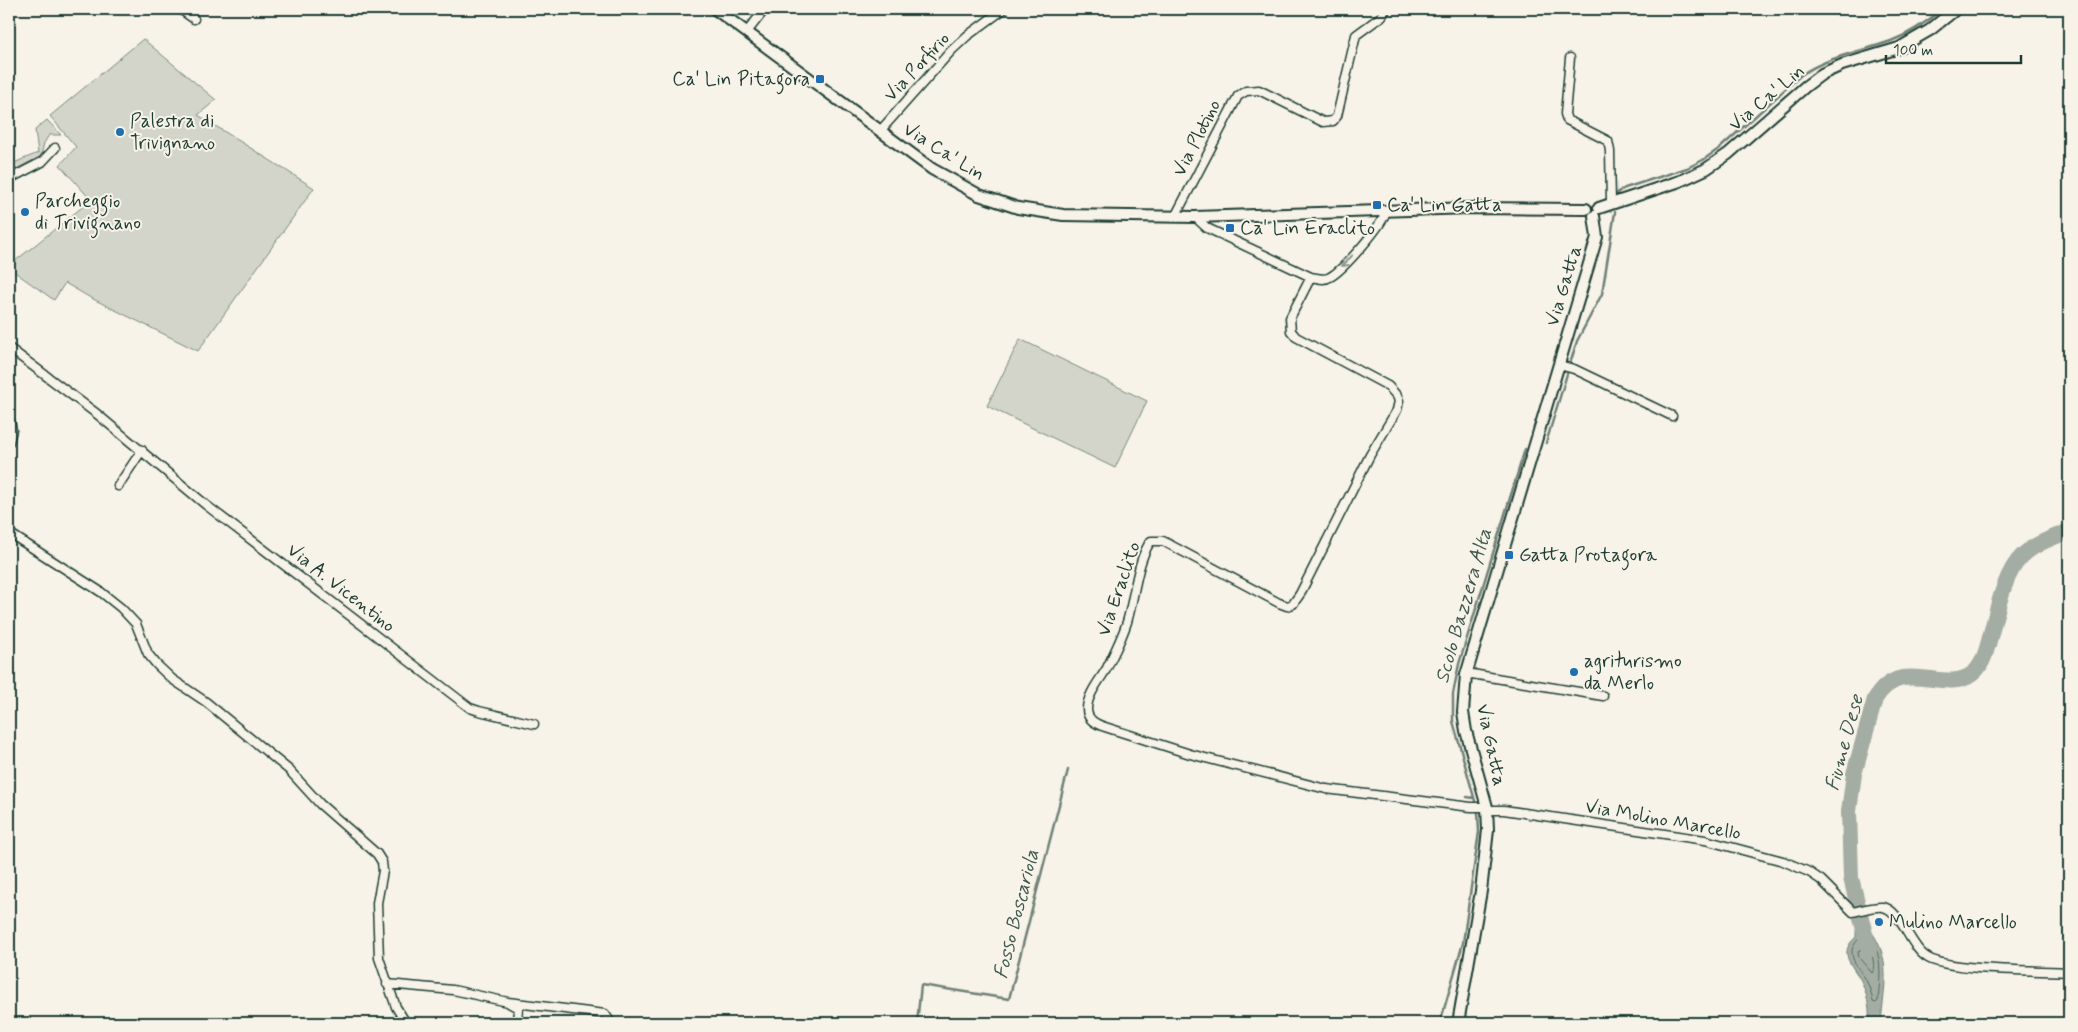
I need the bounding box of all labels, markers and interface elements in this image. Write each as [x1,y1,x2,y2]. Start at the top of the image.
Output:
street label: Via Porfirio [878,27,956,107]
scale bar [1886,32,2020,64]
text: 100 m [1893,41,1933,61]
street label: Via Ca' Lin [1724,59,1810,137]
place label: Ca' Lin Pitagora [672,67,810,95]
marker: Ca' Lin Pitagora [814,73,826,85]
street label: Via Plotino [1167,95,1227,181]
place label: Palestra di Trivignano [130,109,215,157]
street label: Via Ca' Lin [898,117,990,187]
marker: Palestra di Trivignano [114,126,126,138]
place label: Parcheggio di Trivignano [35,189,141,239]
place label: Ca' Lin Gatta [1387,193,1502,218]
marker: Ca' Lin Gatta [1371,199,1383,211]
marker: Parcheggio di Trivignano [19,206,31,218]
place label: Ca' Lin Eraclito [1240,216,1375,241]
marker: Ca' Lin Eraclito [1224,222,1236,234]
street label: Via Gatta [1540,243,1588,329]
one-way arrow [1341,255,1353,268]
water label: Scolo Bazzera Alta [1429,525,1499,687]
street label: Via A. Vicentino [282,538,400,638]
street label: Via Eraclito [1091,538,1147,640]
place label: Gatta Protagora [1519,543,1658,571]
marker: Gatta Protagora [1503,549,1515,561]
place label: agriturismo da Merlo [1584,649,1682,696]
marker: agriturismo da Merlo [1568,666,1580,678]
water label: Fiume Dese [1819,691,1871,794]
street label: Via Gatta [1470,702,1512,788]
street label: Via Molino Marcello [1583,794,1743,846]
water label: Fosso Boscariola [988,846,1046,982]
place label: Mulino Marcello [1889,910,2017,935]
marker: Mulino Marcello [1873,916,1885,928]

